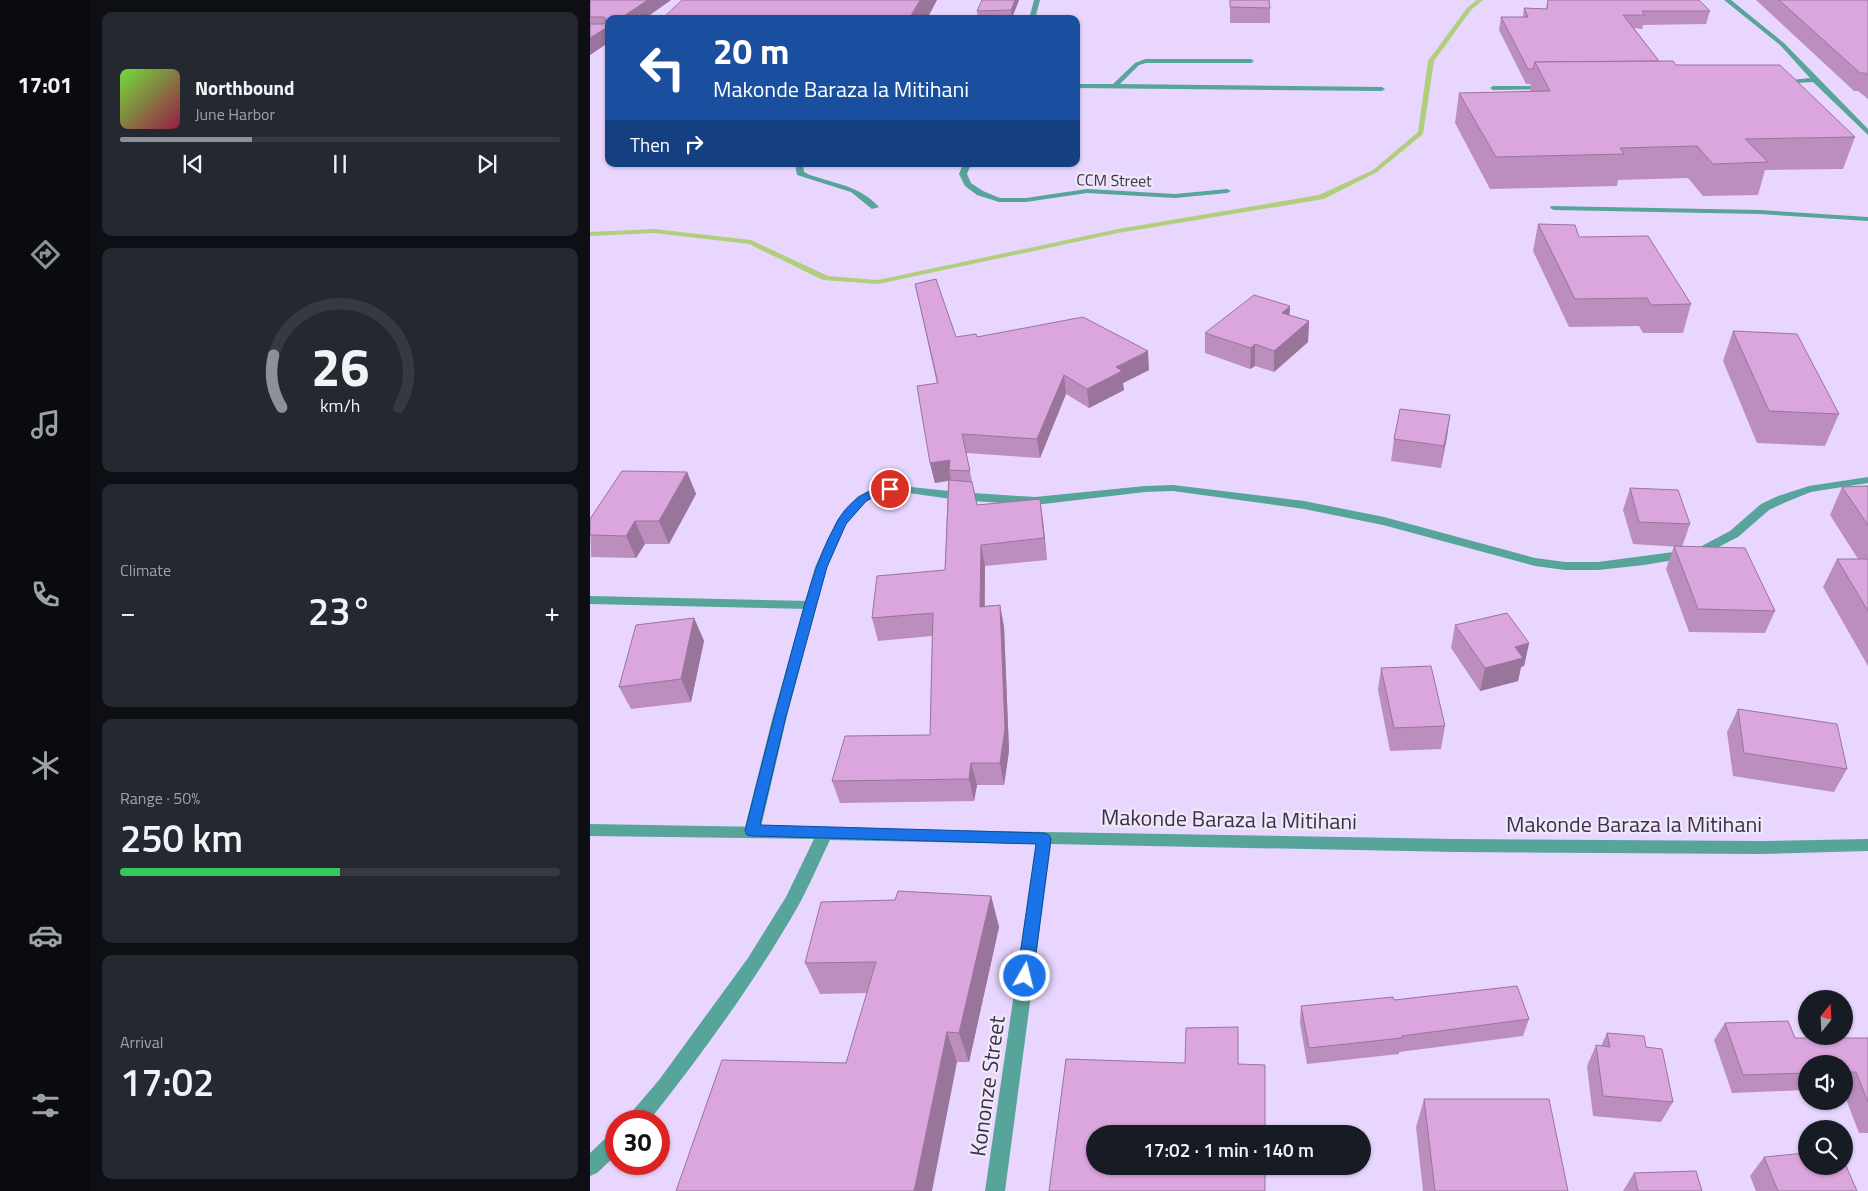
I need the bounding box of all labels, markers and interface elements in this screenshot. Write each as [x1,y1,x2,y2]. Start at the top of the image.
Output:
text: 20 m [713,24,789,78]
icon: left [630,35,695,100]
text: 17:01 [18,68,72,102]
text: Makonde Baraza la Mitihani [713,72,969,106]
text: Northbound [195,73,295,102]
text: June Harbor [195,102,275,126]
text: Then [630,130,670,159]
icon: right [680,130,708,158]
icon: previous [179,150,207,178]
icon: pause [326,150,354,178]
icon: next [473,150,501,178]
street label: CCM Street [1076,167,1152,193]
icon: directions [28,237,63,272]
text: 26 [311,327,369,406]
text: km/h [320,392,360,419]
icon: music [28,407,63,442]
pin [869,468,911,510]
icon: arrive [876,475,904,503]
text: Climate [120,558,171,582]
icon: phone [28,577,63,612]
text: 23° [308,582,372,640]
text: − [120,590,136,633]
text: + [544,590,560,633]
icon: climate [28,748,63,783]
text: Range · 50% [120,786,200,810]
street label: Makonde Baraza la Mitihani [1101,800,1357,838]
street label: Makonde Baraza la Mitihani [1506,807,1762,841]
text: 250 km [120,809,243,867]
icon: car [28,918,63,953]
position arrow [998,949,1050,1001]
north arrow [1798,990,1852,1045]
map controls [1798,990,1853,1175]
street label: Kononze Street [960,1013,1014,1159]
text: Arrival [120,1030,163,1054]
text: 17:02 [120,1053,214,1111]
button: sound [1798,1055,1853,1110]
icon: filters [28,1088,63,1123]
speed limit sign: 30 [605,1110,670,1175]
button: search [1798,1120,1853,1175]
text: 17:02 · 1 min · 140 m [1143,1135,1314,1164]

